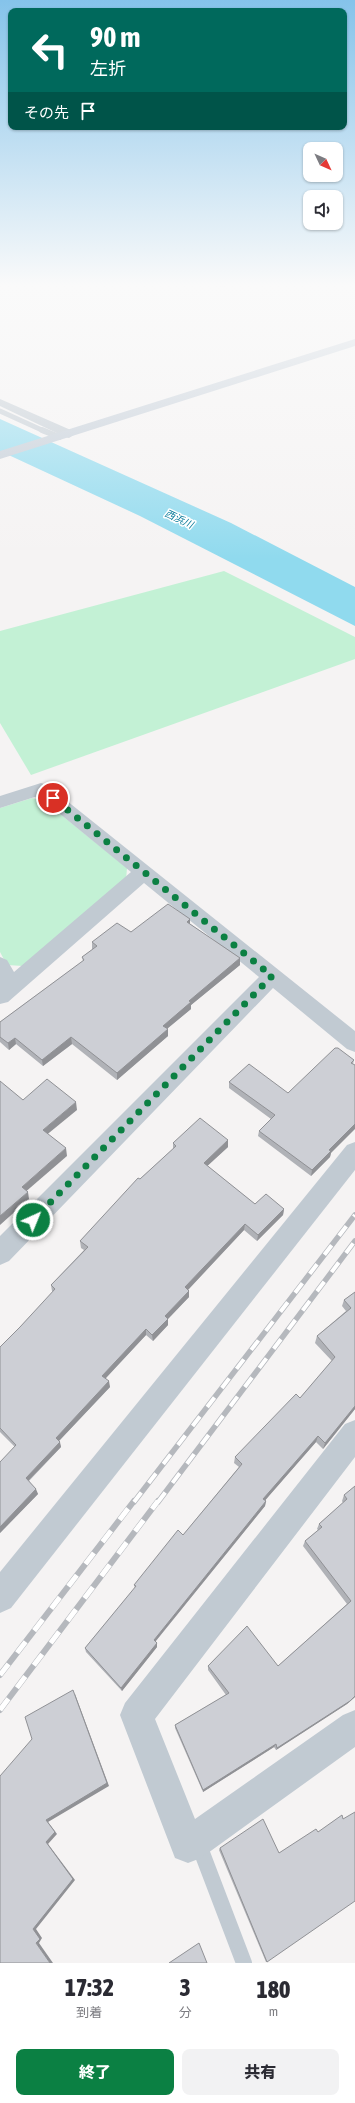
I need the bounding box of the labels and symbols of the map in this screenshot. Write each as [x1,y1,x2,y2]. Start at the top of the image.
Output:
north arrow [303,142,343,182]
water label: 西浜川 [163,508,196,531]
pin [36,781,70,815]
position arrow [12,1199,54,1241]

